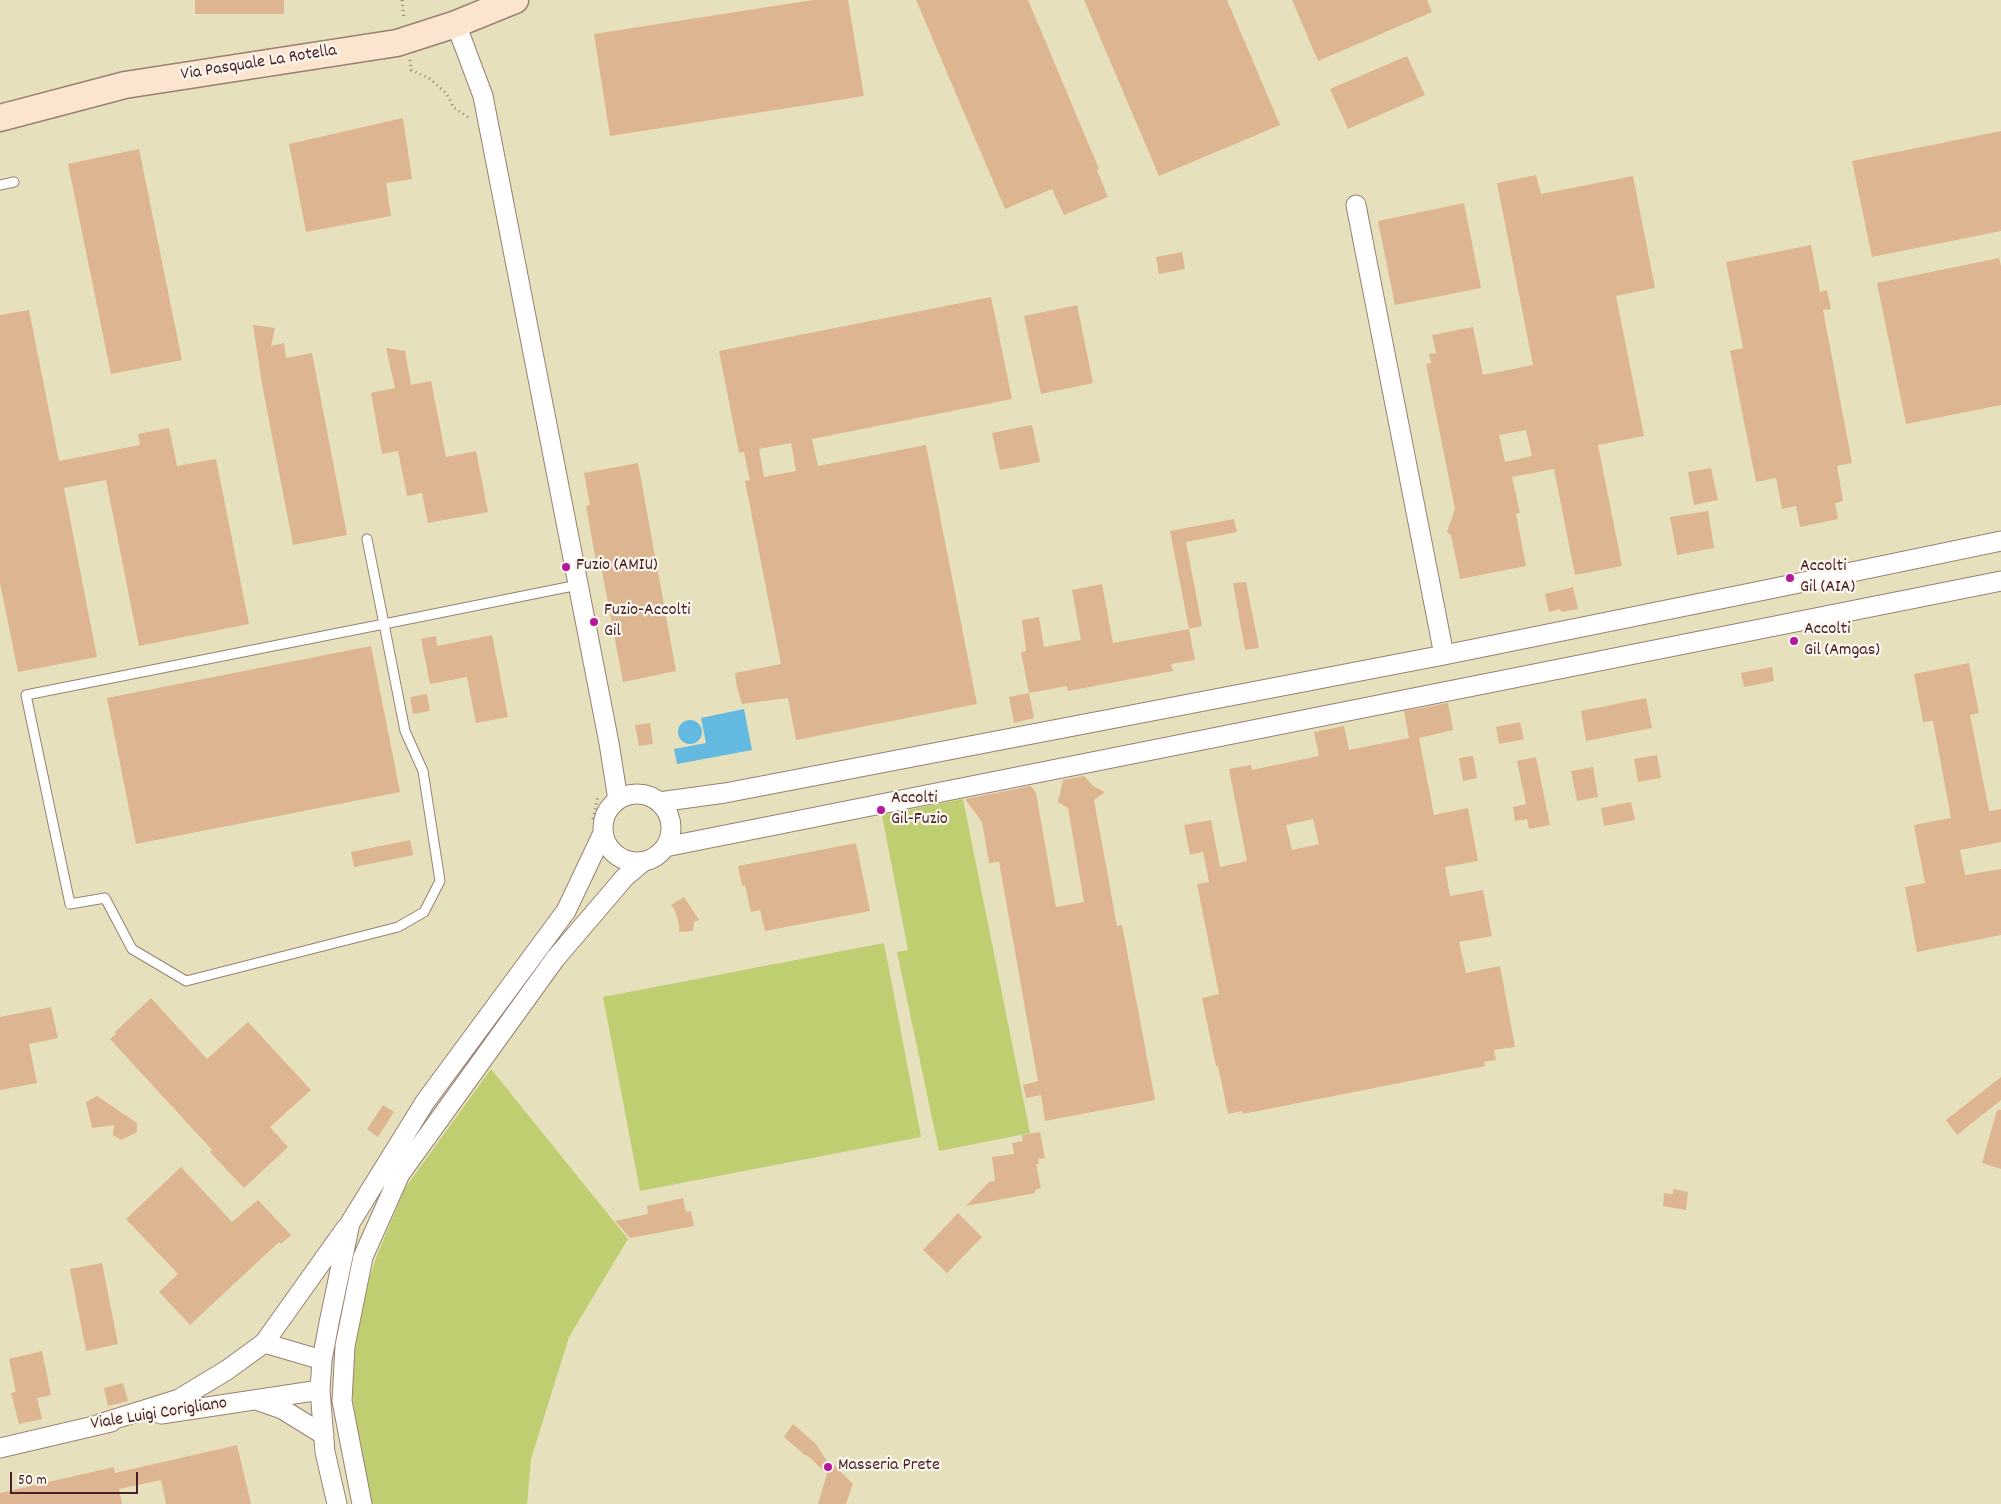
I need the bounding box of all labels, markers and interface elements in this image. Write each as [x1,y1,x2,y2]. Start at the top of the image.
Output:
street label: Via Pasquale La Rotella [180,41,338,87]
place label: Fuzio (AMIU) [576,556,658,578]
place label: Accolti Gil (AIA) [1800,557,1855,600]
marker: Fuzio (AMIU) [560,561,572,573]
marker: Accolti Gil (AIA) [1784,572,1796,584]
place label: Fuzio-Accolti Gil [604,601,691,644]
marker: Fuzio-Accolti Gil [588,616,600,628]
place label: Accolti Gil (Amgas) [1804,620,1880,662]
marker: Accolti Gil (Amgas) [1788,635,1800,647]
place label: Accolti Gil-Fuzio [891,789,948,832]
marker: Accolti Gil-Fuzio [875,804,887,816]
street label: Viale Luigi Corigliano [89,1394,229,1436]
place label: Masseria Prete [838,1456,940,1478]
marker: Masseria Prete [822,1461,834,1473]
scale bar [12,1462,140,1494]
text: 50 m [18,1470,47,1492]

